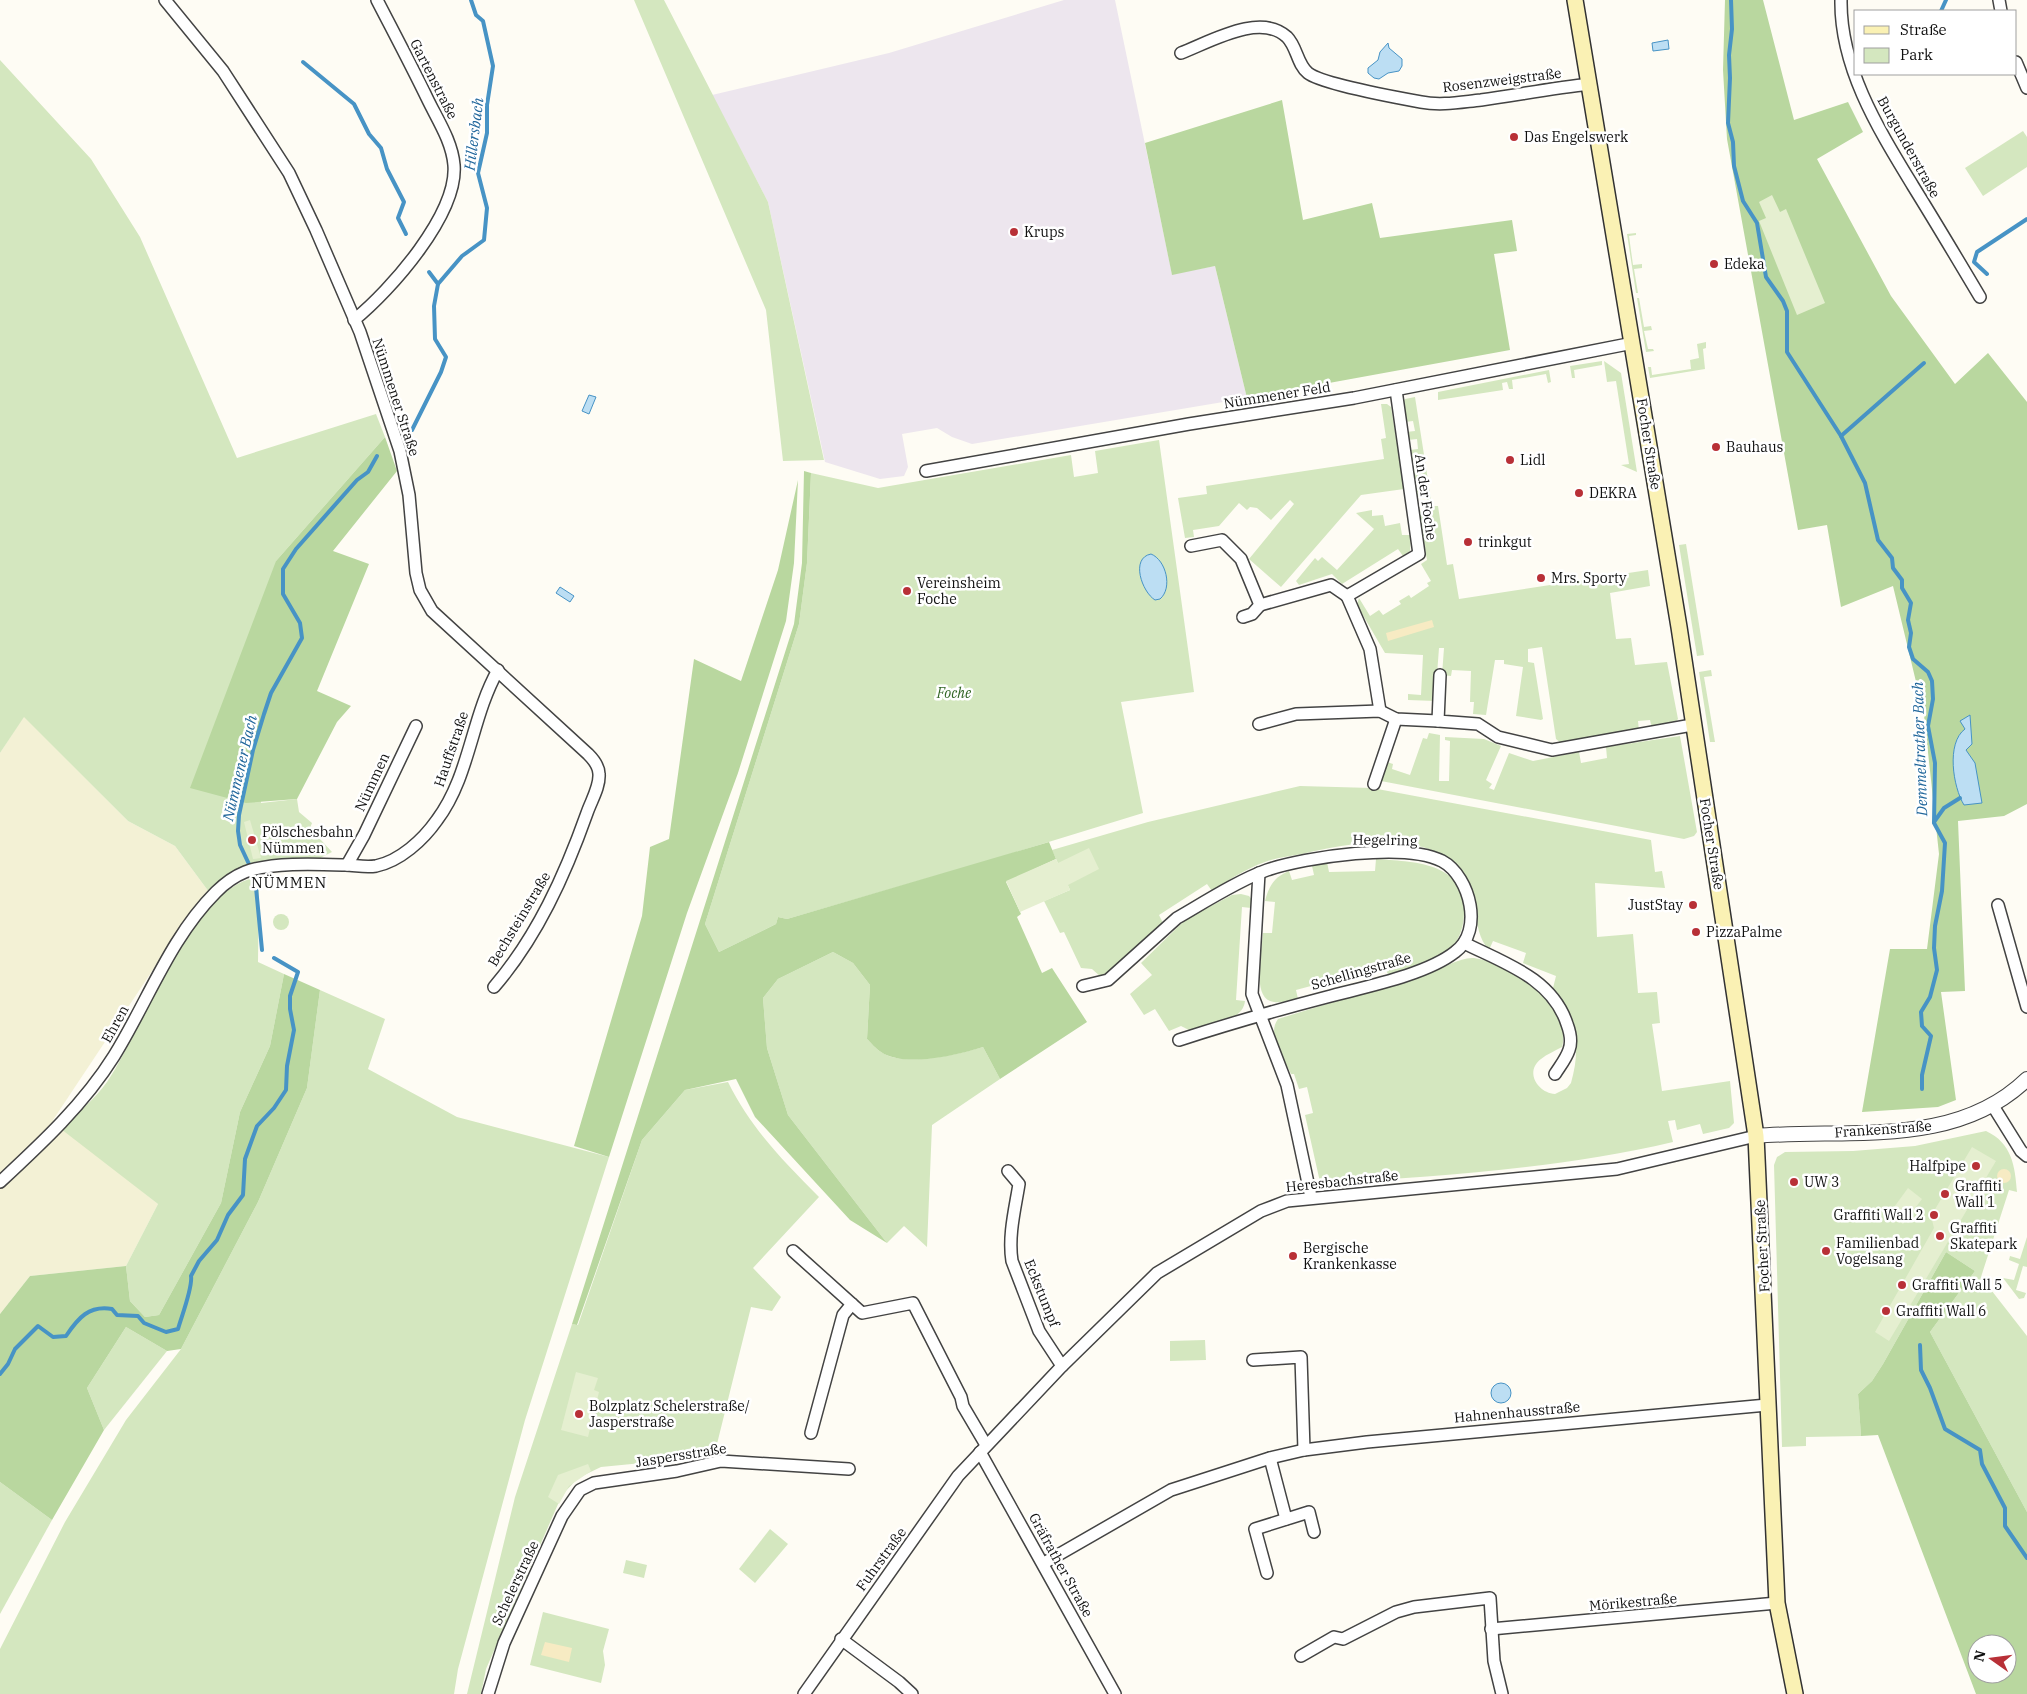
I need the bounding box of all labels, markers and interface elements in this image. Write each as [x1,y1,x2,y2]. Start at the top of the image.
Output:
legend [1854,10,2017,75]
text: Straße [1900,20,1947,39]
street label: Gartenstraße [406,36,462,122]
text: Park [1900,45,1933,64]
street label: Rosenzweigstraße [1441,64,1563,96]
street label: Burgunderstraße [1874,93,1944,201]
water label: Hillersbach [459,96,487,172]
place label: Das Engelswerk [1524,128,1629,146]
marker: Das Engelswerk [1508,131,1520,143]
place label: Krups [1024,223,1064,241]
marker: Krups [1008,226,1020,238]
place label: Edeka [1724,255,1765,273]
marker: Edeka [1708,258,1720,270]
street label: Nümmener Straße [368,336,424,458]
street label: Nümmener Feld [1222,378,1332,412]
street label: Focher Straße [1633,397,1665,491]
place label: Bauhaus [1726,438,1784,456]
marker: Bauhaus [1710,441,1722,453]
place label: Lidl [1520,451,1545,469]
street label: An der Foche [1411,453,1441,541]
marker: Lidl [1504,454,1516,466]
place label: DEKRA [1589,484,1637,502]
marker: DEKRA [1573,487,1585,499]
place label: trinkgut [1478,533,1532,551]
marker: trinkgut [1462,536,1474,548]
place label: Mrs. Sporty [1551,569,1627,587]
marker: Mrs. Sporty [1535,572,1547,584]
place label: Vereinsheim Foche [917,574,1001,608]
marker: Vereinsheim Foche [901,585,913,597]
water label: Demmeltrather Bach [1908,681,1931,818]
park label: Foche [936,684,972,702]
street label: Hauffstraße [430,709,472,789]
water label: Nümmener Bach [218,712,261,824]
street label: Nümmen [351,750,393,814]
street label: Focher Straße [1696,797,1728,891]
place label: Pölschesbahn Nümmen [262,823,354,857]
street label: Hegelring [1352,830,1418,850]
marker: Pölschesbahn Nümmen [246,834,258,846]
street label: Bechsteinstraße [484,868,554,970]
district label: NÜMMEN [251,873,327,892]
place label: JustStay [1628,896,1684,914]
marker: JustStay [1687,899,1699,911]
place label: PizzaPalme [1706,923,1782,941]
marker: PizzaPalme [1690,926,1702,938]
street label: Schellingstraße [1309,948,1413,994]
street label: Ehren [97,1002,133,1046]
street label: Frankenstraße [1834,1117,1932,1141]
place label: Halfpipe [1909,1157,1966,1175]
marker: Halfpipe [1970,1160,1982,1172]
street label: Heresbachstraße [1285,1166,1399,1196]
place label: UW 3 [1804,1173,1840,1191]
marker: UW 3 [1788,1176,1800,1188]
place label: Graffiti Wall 1 [1955,1177,2002,1211]
marker: Graffiti Wall 1 [1939,1188,1951,1200]
street label: Focher Straße [1751,1199,1773,1293]
place label: Graffiti Wall 2 [1833,1206,1924,1224]
marker: Graffiti Wall 2 [1928,1209,1940,1221]
place label: Graffiti Skatepark [1950,1219,2018,1253]
marker: Graffiti Skatepark [1934,1230,1946,1242]
place label: Familienbad Vogelsang [1836,1234,1920,1268]
place label: Bergische Krankenkasse [1303,1239,1397,1273]
marker: Familienbad Vogelsang [1820,1245,1832,1257]
marker: Bergische Krankenkasse [1287,1250,1299,1262]
street label: Eckstumpf [1020,1257,1064,1331]
place label: Graffiti Wall 5 [1912,1276,2003,1294]
marker: Graffiti Wall 5 [1896,1279,1908,1291]
place label: Graffiti Wall 6 [1896,1302,1987,1320]
marker: Graffiti Wall 6 [1880,1305,1892,1317]
place label: Bolzplatz Schelerstraße/ Jasperstraße [589,1397,750,1431]
street label: Hahnenhausstraße [1453,1398,1581,1426]
marker: Bolzplatz Schelerstraße/ Jasperstraße [573,1408,585,1420]
street label: Jaspersstraße [634,1439,728,1471]
street label: Gräfrather Straße [1025,1510,1097,1620]
street label: Fuhrstraße [852,1524,910,1594]
street label: Schelerstraße [487,1538,543,1628]
street label: Mörikestraße [1588,1589,1678,1615]
north arrow [1967,1634,2017,1684]
text: N [1969,1648,1989,1663]

